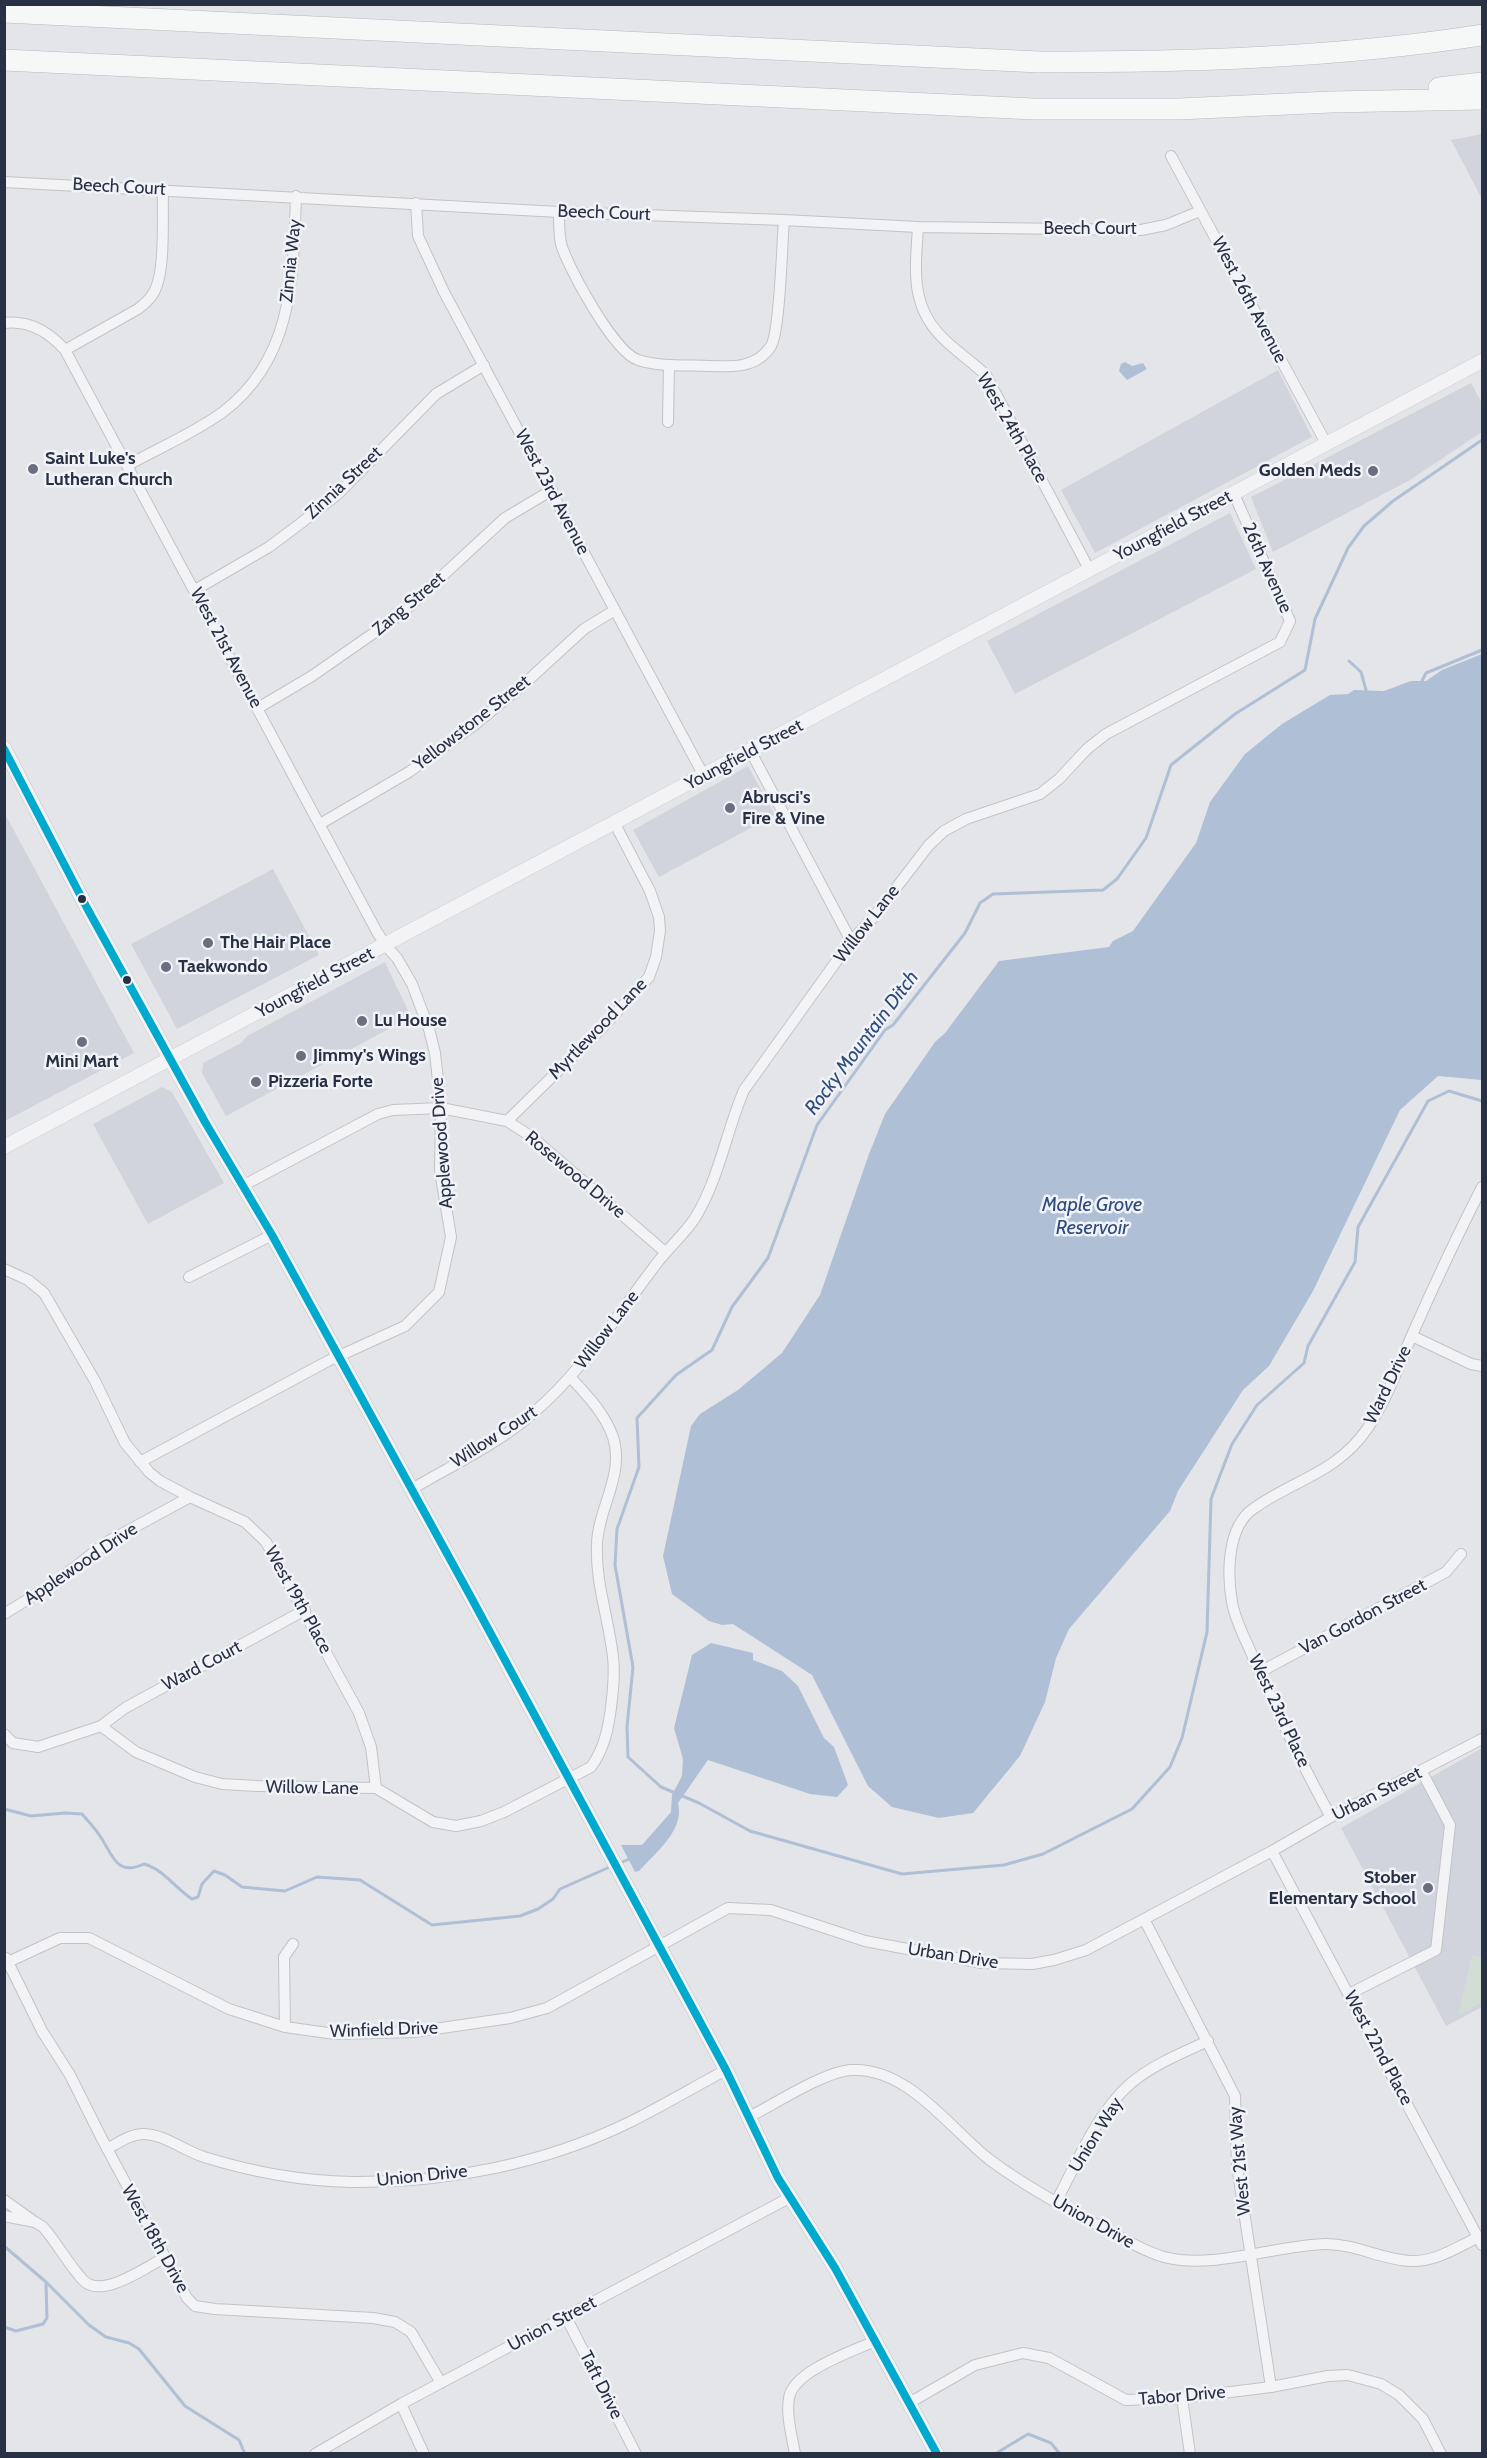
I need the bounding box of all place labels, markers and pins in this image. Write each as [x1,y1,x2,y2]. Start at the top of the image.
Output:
place label: Saint Luke's Lutheran Church [45,448,173,490]
place label: Golden Meds [1259,460,1361,482]
marker: Saint Luke's Lutheran Church [26,462,40,476]
marker: Golden Meds [1366,464,1380,478]
place label: Abrusci's Fire & Vine [742,787,825,830]
marker: Abrusci's Fire & Vine [723,801,737,815]
unlabelled marker [76,893,88,905]
place label: The Hair Place [220,932,331,954]
marker: The Hair Place [201,936,215,950]
place label: Taekwondo [178,956,268,978]
marker: Taekwondo [159,960,173,974]
unlabelled marker [121,974,133,986]
place label: Lu House [374,1010,447,1032]
marker: Lu House [355,1014,369,1028]
marker: Mini Mart [75,1035,89,1049]
place label: Jimmy's Wings [313,1045,426,1067]
marker: Jimmy's Wings [294,1049,308,1063]
place label: Mini Mart [45,1051,119,1073]
place label: Pizzeria Forte [268,1071,373,1093]
marker: Pizzeria Forte [249,1075,263,1089]
place label: Stober Elementary School [1269,1867,1416,1910]
marker: Stober Elementary School [1421,1881,1435,1895]

